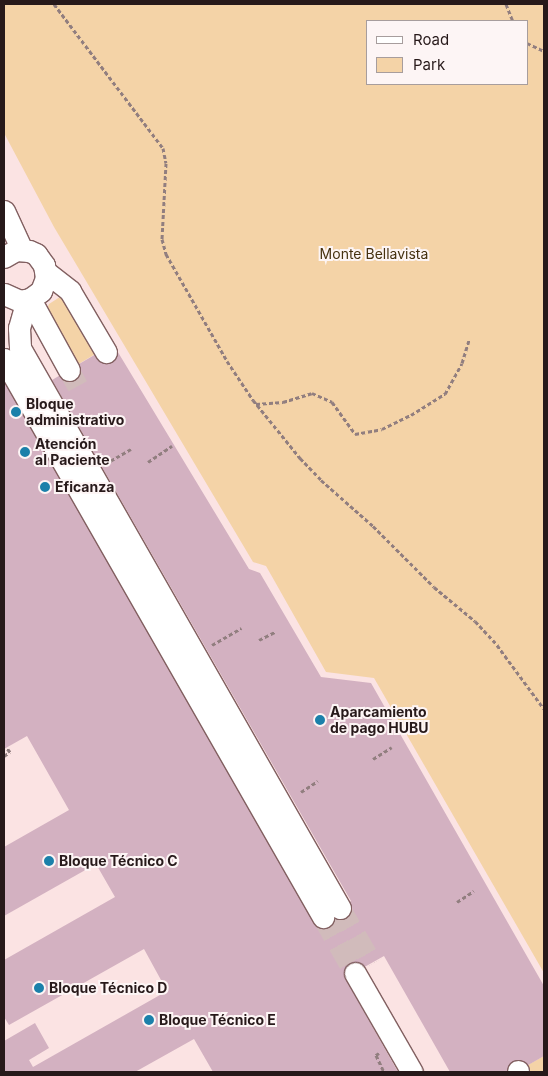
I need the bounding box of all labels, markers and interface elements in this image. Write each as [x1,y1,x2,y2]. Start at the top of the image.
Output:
legend [366,20,528,85]
text: Road [413,30,449,49]
text: Park [413,55,445,74]
park label: Monte Bellavista [320,246,428,262]
place label: Bloque administrativo [26,396,124,428]
marker: Bloque administrativo [10,406,22,418]
place label: Atención al Paciente [35,436,110,468]
marker: Atención al Paciente [19,446,31,458]
place label: Eficanza [55,479,114,495]
marker: Eficanza [39,481,51,493]
place label: Aparcamiento de pago HUBU [330,704,429,736]
marker: Aparcamiento de pago HUBU [314,714,326,726]
place label: Bloque Técnico C [59,853,178,869]
marker: Bloque Técnico C [43,855,55,867]
place label: Bloque Técnico D [49,980,167,996]
marker: Bloque Técnico D [33,982,45,994]
place label: Bloque Técnico E [159,1012,276,1028]
marker: Bloque Técnico E [143,1014,155,1026]

